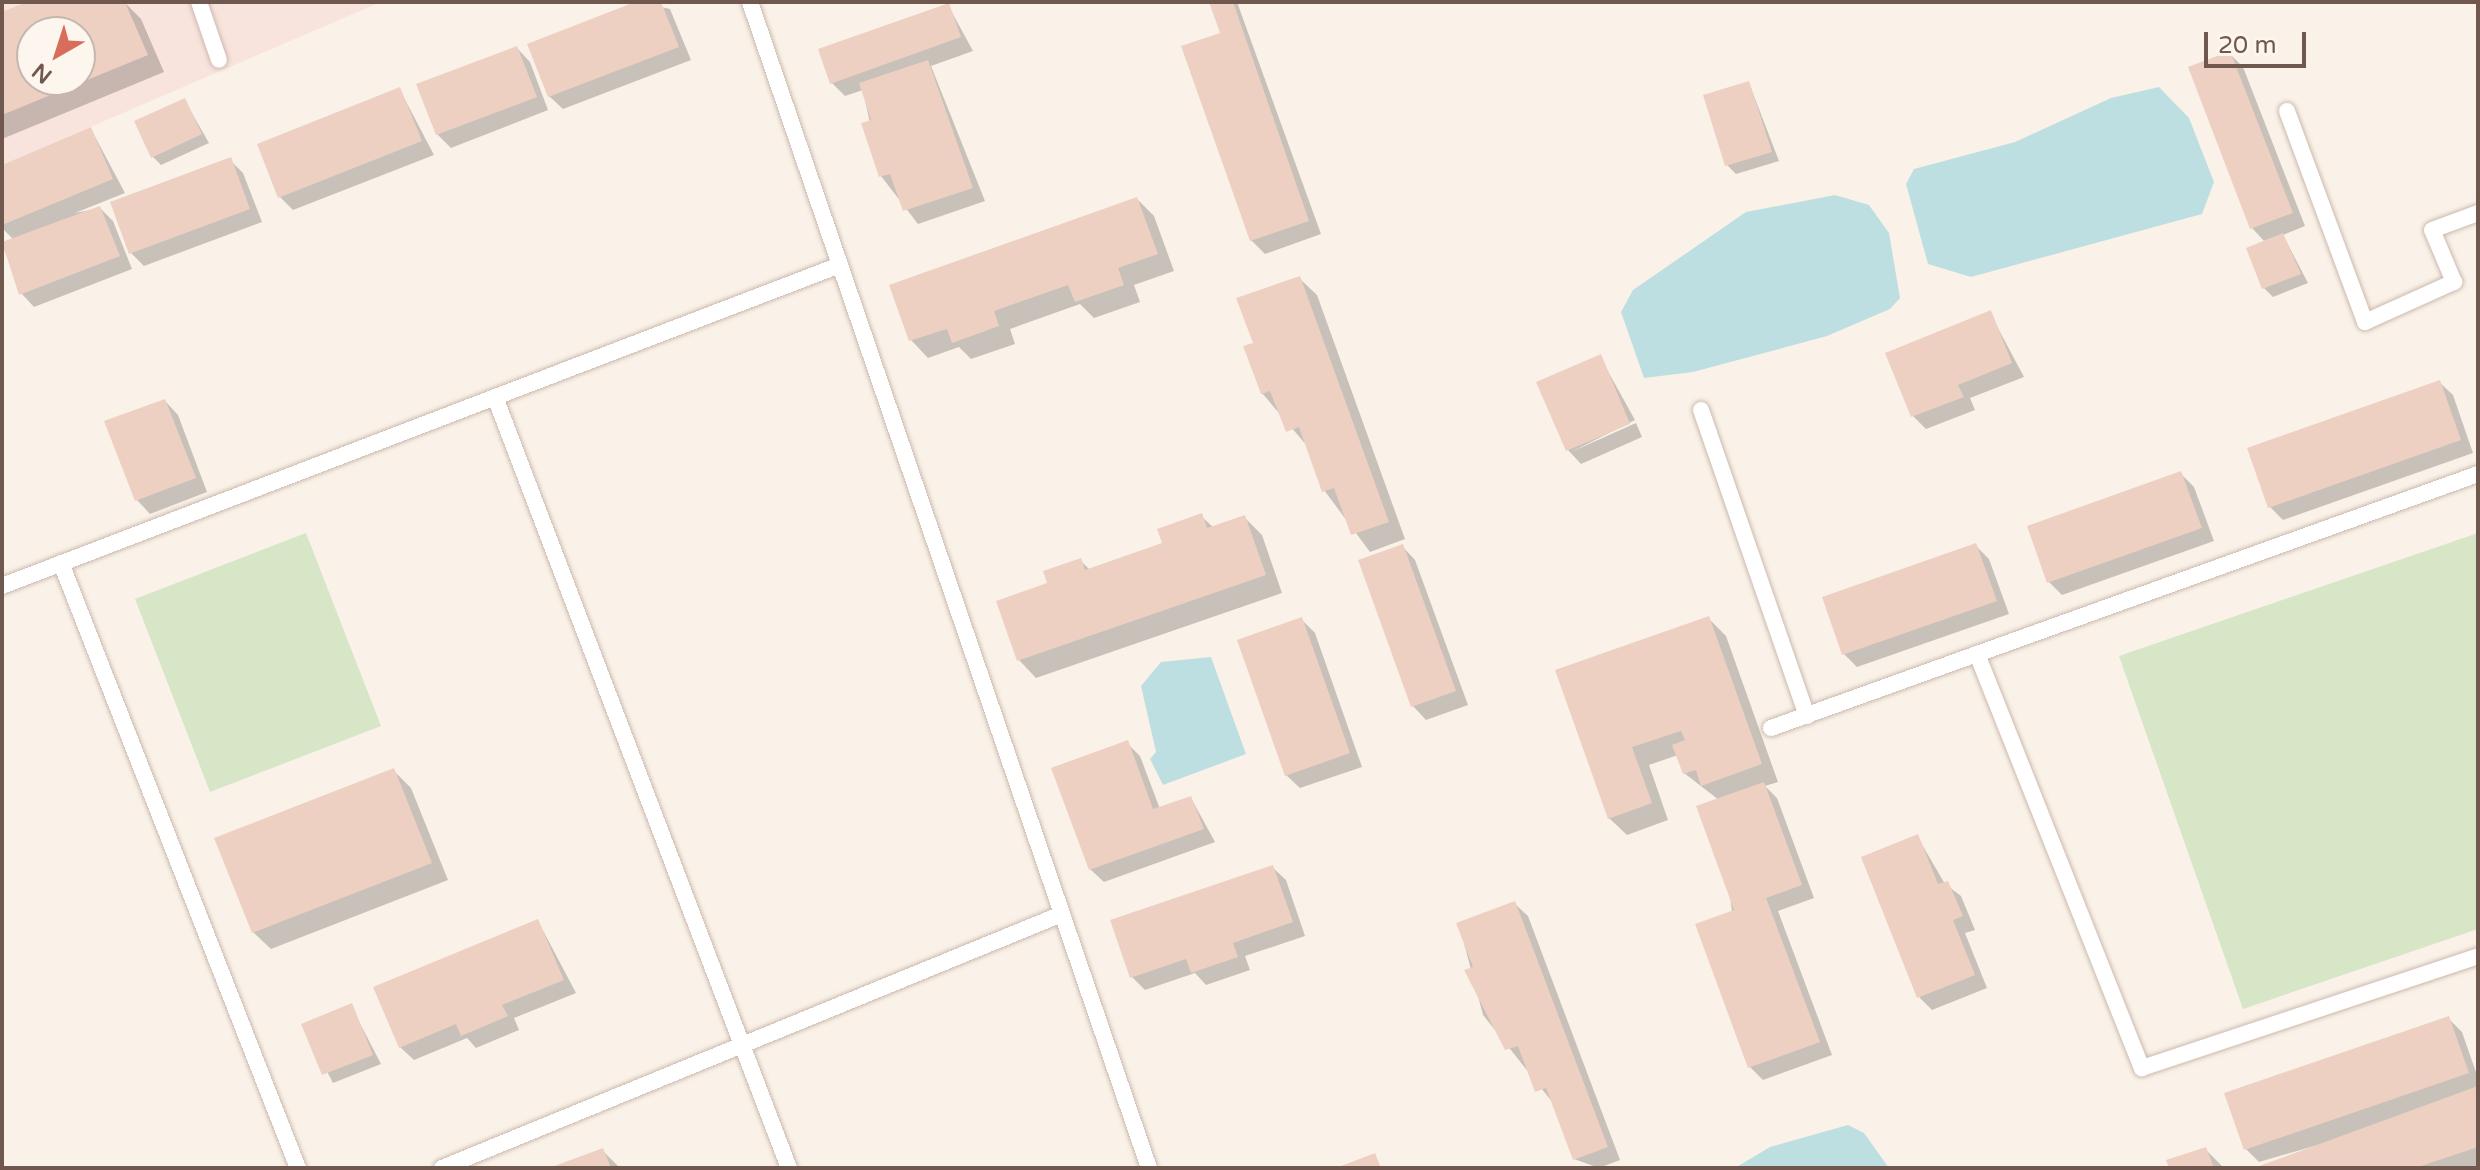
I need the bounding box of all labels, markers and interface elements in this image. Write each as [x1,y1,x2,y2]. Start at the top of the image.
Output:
north arrow [16,16,96,96]
scale bar [2208,16,2310,66]
text: 20 m [2218,31,2276,60]
text: N [27,57,57,89]

